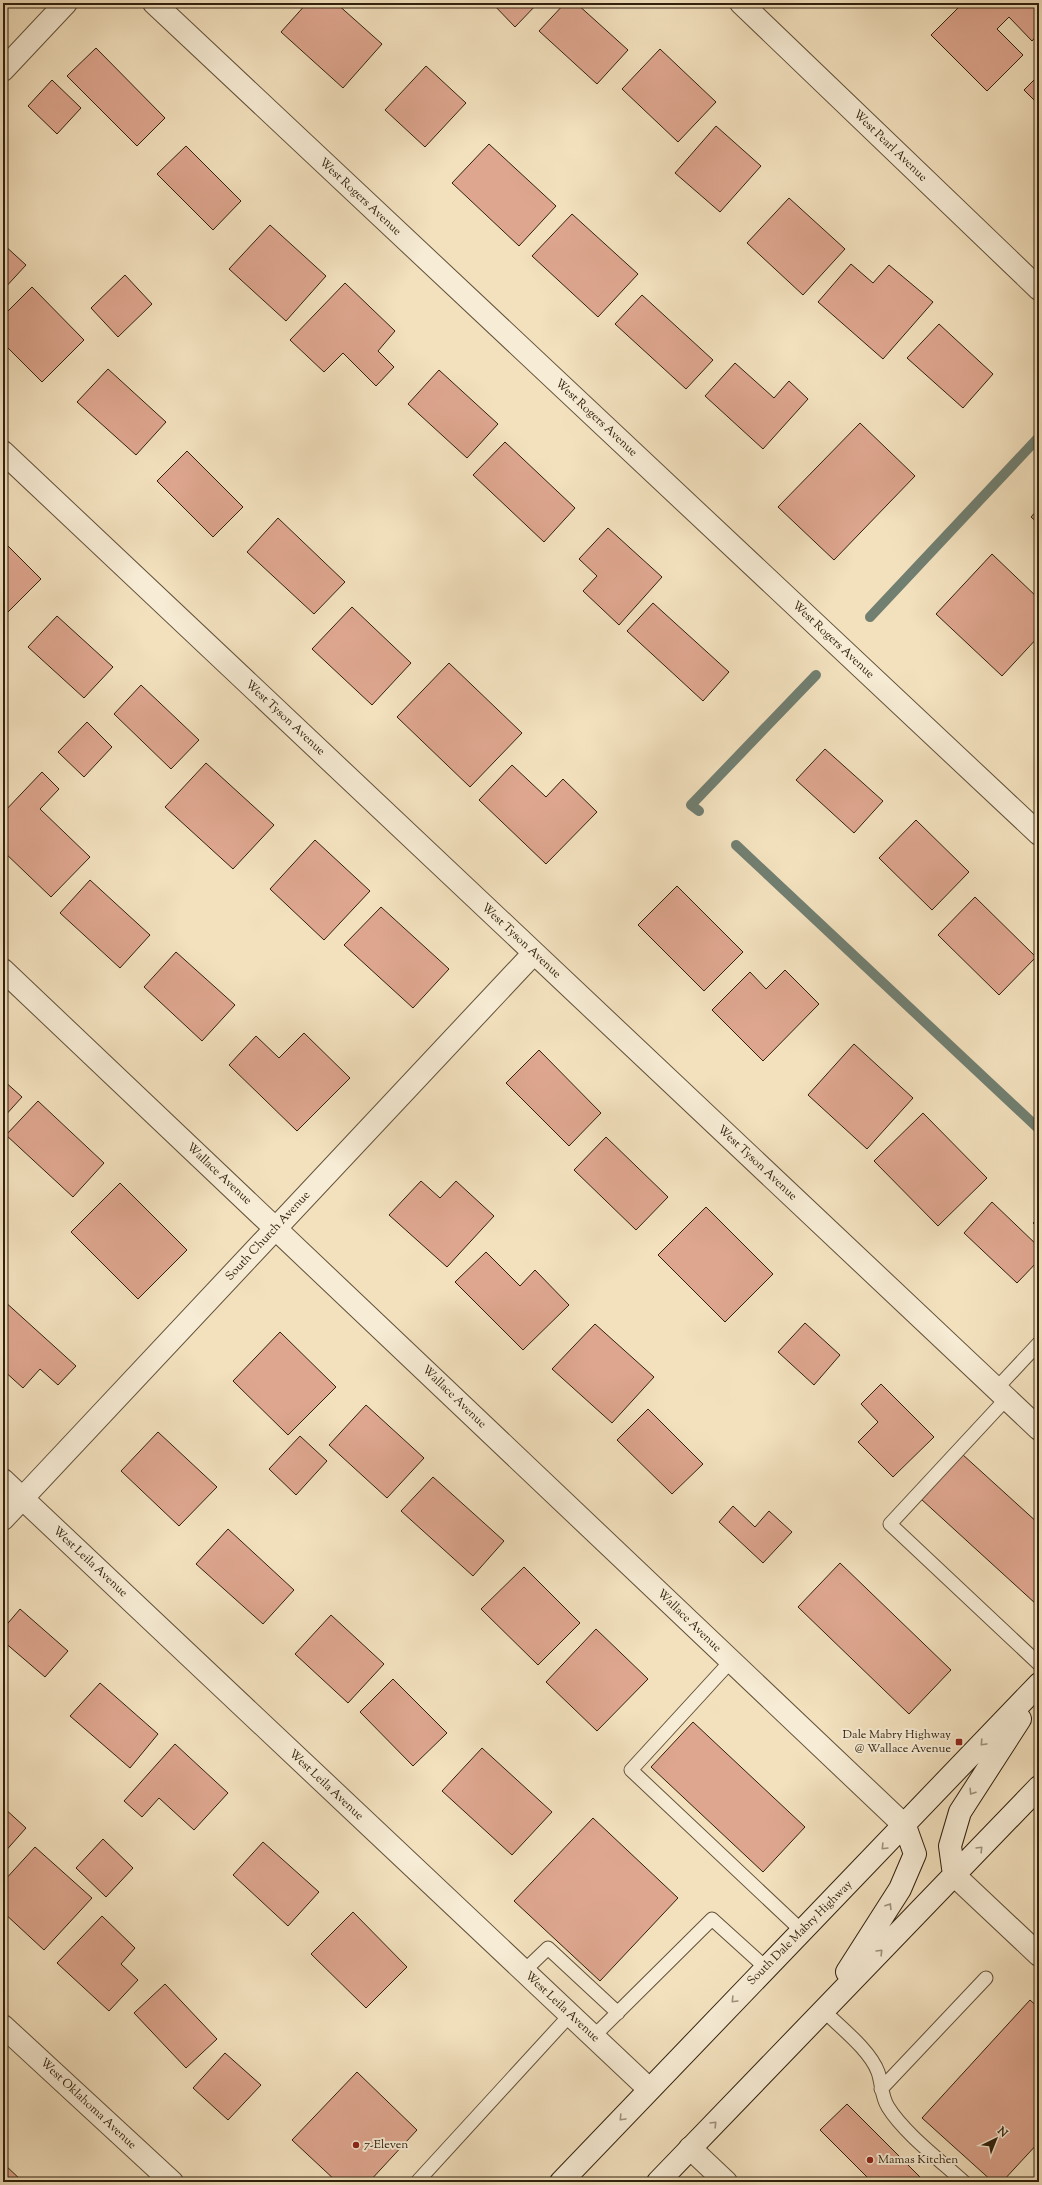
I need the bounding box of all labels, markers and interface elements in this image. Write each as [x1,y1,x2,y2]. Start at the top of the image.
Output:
street label: West Pearl Avenue [849,106,931,186]
street label: West Rogers Avenue [315,154,406,240]
street label: West Rogers Avenue [551,375,642,461]
street label: West Rogers Avenue [788,597,879,683]
street label: West Tyson Avenue [241,676,329,760]
street label: West Tyson Avenue [477,899,565,983]
street label: West Tyson Avenue [713,1121,801,1205]
street label: Wallace Avenue [182,1139,256,1209]
street label: South Church Avenue [221,1187,315,1285]
street label: Wallace Avenue [418,1361,491,1433]
street label: West Leila Avenue [48,1522,132,1602]
street label: Wallace Avenue [653,1585,726,1657]
place label: Dale Mabry Highway @ Wallace Avenue [843,1726,951,1758]
marker: Dale Mabry Highway @ Wallace Avenue [954,1737,964,1747]
one-way arrow [981,1738,988,1746]
street label: West Leila Avenue [284,1745,368,1825]
one-way arrow [970,1788,977,1795]
one-way arrow [881,1842,889,1850]
one-way arrow [975,1846,982,1854]
street label: South Dale Mabry Highway [743,1876,857,1990]
one-way arrow [884,1903,892,1910]
one-way arrow [875,1949,882,1957]
street label: West Leila Avenue [520,1967,604,2047]
one-way arrow [731,1995,739,2003]
street label: West Oklahoma Avenue [36,2054,141,2154]
one-way arrow [620,2113,627,2120]
north arrow [976,2119,1016,2159]
one-way arrow [709,2121,717,2129]
text: N [993,2123,1011,2141]
place label: 7-Eleven [364,2136,408,2154]
marker: 7-Eleven [351,2140,361,2150]
place label: Mamas Kitchen [878,2151,958,2169]
marker: Mamas Kitchen [865,2155,875,2165]

